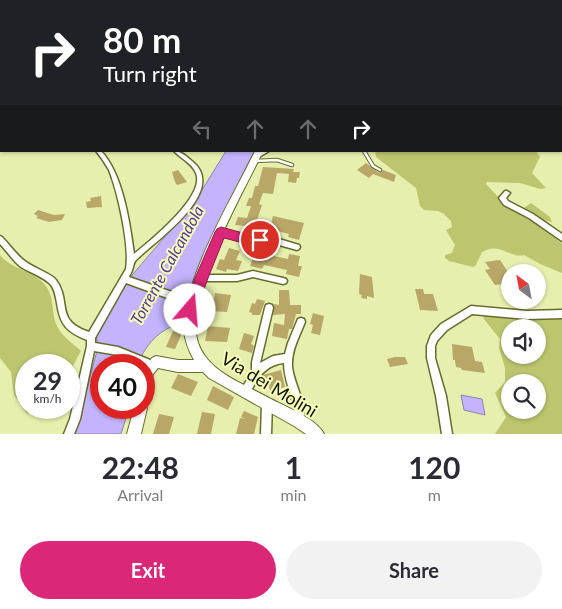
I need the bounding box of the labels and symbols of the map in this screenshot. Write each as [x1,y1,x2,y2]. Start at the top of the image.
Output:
water label: Torrente Calcandola [126,202,207,327]
pin [239,219,281,261]
north arrow [501,264,546,309]
position arrow [163,283,215,335]
street label: Via dei Molini [217,347,322,421]
speed limit sign: 40 [90,354,155,419]

